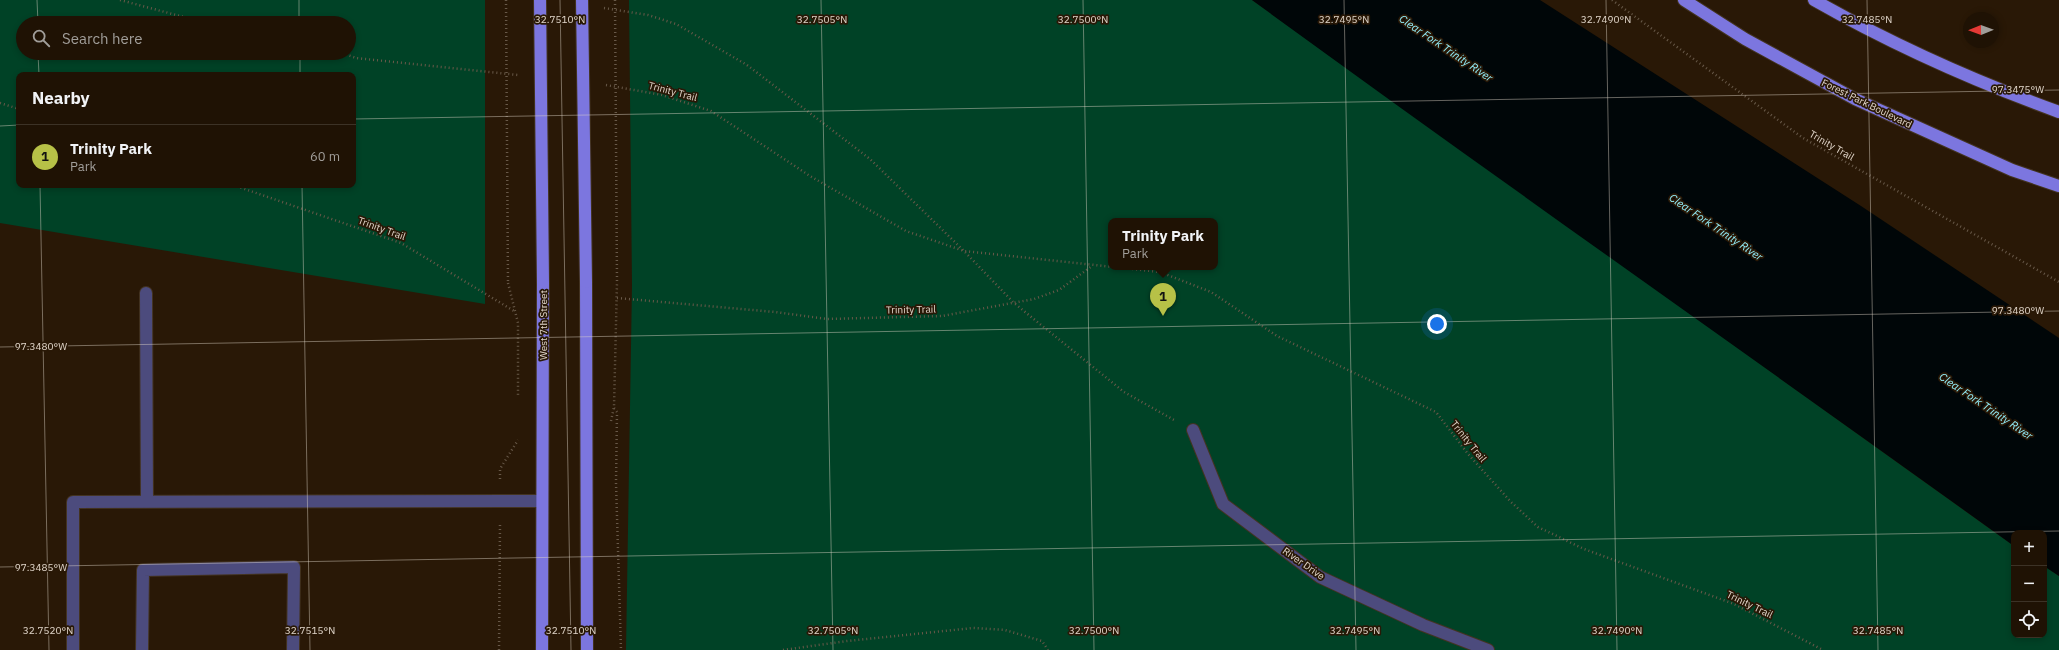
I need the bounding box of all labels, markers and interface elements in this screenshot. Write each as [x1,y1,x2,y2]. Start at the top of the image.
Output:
water label: Clear Fork Trinity River [1397,11,1496,85]
north arrow [1963,12,1999,48]
text: 32.7510°N [535,13,585,26]
text: 32.7505°N [797,13,847,26]
text: 32.7500°N [1058,13,1108,26]
text: 32.7495°N [1319,13,1369,26]
text: 32.7490°N [1581,13,1631,26]
text: 32.7485°N [1842,13,1892,26]
search box [16,16,356,60]
icon: search [30,27,52,49]
text: Search here [62,29,142,48]
street label: Forest Park Boulevard [1820,76,1914,131]
street label: Trinity Trail [647,79,699,104]
text: 97.3475°W [1992,83,2044,96]
text: Nearby [32,87,90,109]
street label: Trinity Trail [1807,127,1857,164]
text: Trinity Park [70,139,152,158]
text: 1 [41,148,49,165]
text: 60 m [310,148,340,165]
text: Park [70,158,96,175]
water label: Clear Fork Trinity River [1667,190,1766,264]
street label: Trinity Trail [356,214,408,243]
popup [1108,218,1218,270]
text: Trinity Park [1122,226,1204,245]
text: Park [1122,245,1148,262]
pin: 1 [1150,283,1176,316]
street label: West 7th Street [537,290,550,360]
street label: Trinity Trail [886,303,936,316]
text: 97.3480°W [1992,304,2044,317]
your location [1427,314,1447,334]
text: 97.3480°W [15,340,67,353]
water label: Clear Fork Trinity River [1937,369,2036,443]
street label: Trinity Trail [1448,418,1490,465]
map controls [2011,530,2047,638]
button: + [2011,530,2047,566]
street label: River Drive [1280,544,1328,583]
text: 97.3485°W [15,561,67,574]
button: − [2011,566,2047,602]
street label: Trinity Trail [1724,588,1775,621]
button: locate [2011,602,2047,638]
text: 32.7520°N [23,624,73,637]
text: 32.7515°N [285,624,335,637]
text: 32.7510°N [546,624,596,637]
text: 32.7505°N [808,624,858,637]
text: 32.7500°N [1069,624,1119,637]
text: 32.7495°N [1330,624,1380,637]
text: 32.7490°N [1592,624,1642,637]
text: 32.7485°N [1853,624,1903,637]

